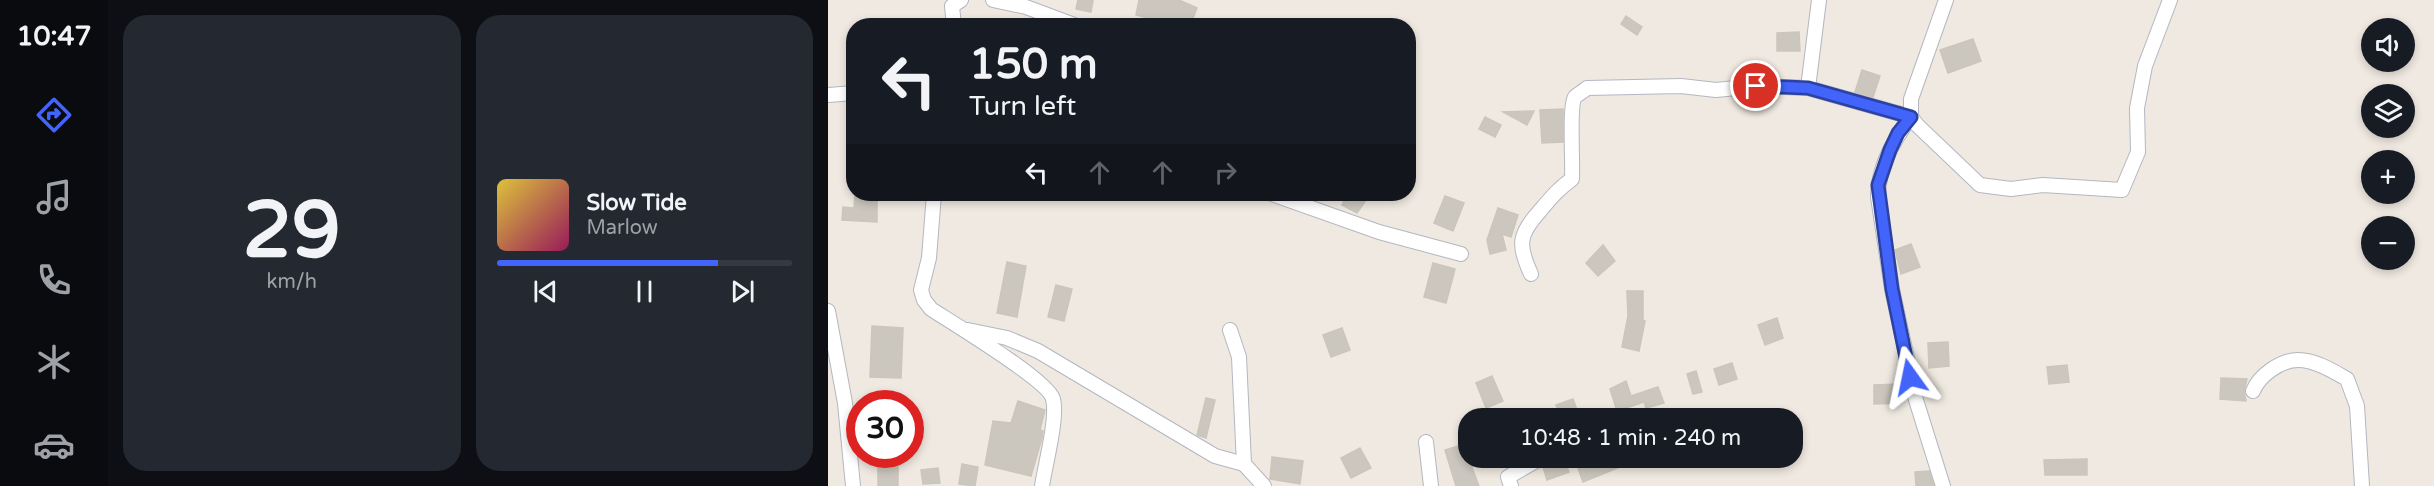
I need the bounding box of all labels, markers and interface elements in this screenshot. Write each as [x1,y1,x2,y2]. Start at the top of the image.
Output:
map controls [2361,18,2415,270]
button: sound [2361,18,2415,72]
text: 10:47 [17,20,91,53]
text: 150 m [969,39,1098,90]
icon: left [870,42,948,120]
pin [1730,60,1781,111]
icon: arrive [1739,69,1772,102]
button: layers [2361,84,2415,138]
text: Turn left [969,90,1076,123]
icon: directions [33,94,75,136]
button: + [2361,150,2415,204]
icon: left [1020,156,1053,189]
icon: ahead [1083,156,1116,189]
icon: ahead [1146,156,1179,189]
icon: right [1209,156,1242,189]
icon: music [33,176,75,218]
text: 29 [243,184,341,278]
text: Slow Tide [587,190,687,216]
text: Marlow [587,216,658,240]
button: − [2361,216,2415,270]
icon: phone [33,259,75,301]
text: km/h [267,270,317,294]
icon: previous [529,275,562,308]
icon: pause [628,275,661,308]
icon: next [726,275,759,308]
icon: climate [33,341,75,383]
position arrow [1878,345,1942,409]
speed limit sign: 30 [846,390,924,468]
icon: car [33,424,75,466]
text: 10:48 · 1 min · 240 m [1520,425,1741,451]

